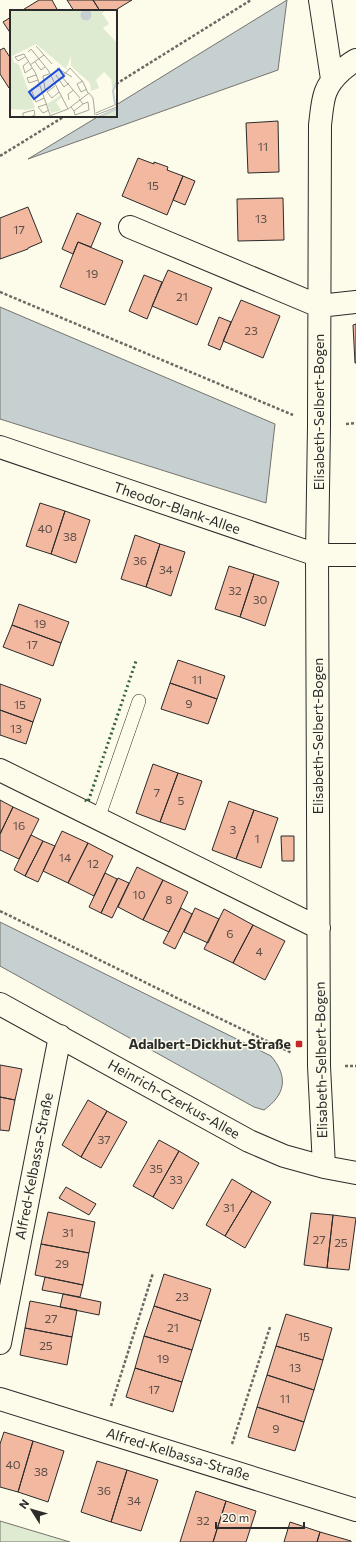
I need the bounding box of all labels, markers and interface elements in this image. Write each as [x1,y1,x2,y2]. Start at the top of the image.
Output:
inset map [10,10,117,117]
house number: 11 [258,139,268,153]
house number: 15 [147,178,159,192]
house number: 13 [255,211,267,225]
house number: 17 [13,222,25,236]
house number: 19 [86,266,98,280]
house number: 21 [176,289,188,303]
house number: 23 [244,323,258,337]
street label: Elisabeth-Selbert-Bogen [310,334,327,490]
street label: Theodor-Blank-Allee [111,478,243,537]
house number: 40 [37,521,53,535]
house number: 38 [63,529,77,543]
house number: 36 [133,553,147,567]
house number: 34 [159,562,173,576]
house number: 32 [228,583,242,597]
house number: 30 [253,592,268,606]
house number: 19 [34,616,46,630]
house number: 17 [26,637,38,651]
street label: Elisabeth-Selbert-Bogen [309,658,326,814]
house number: 11 [192,672,202,686]
house number: 9 [185,696,193,710]
house number: 15 [14,697,26,711]
house number: 13 [10,721,22,735]
house number: 7 [154,785,160,799]
house number: 5 [178,793,185,807]
house number: 16 [13,818,25,832]
house number: 3 [230,822,237,836]
house number: 1 [254,831,260,845]
house number: 14 [59,850,71,864]
house number: 12 [87,856,99,870]
house number: 10 [133,887,146,901]
house number: 8 [165,892,173,906]
house number: 6 [226,926,234,940]
house number: 4 [255,944,263,958]
street label: Elisabeth-Selbert-Bogen [311,982,330,1139]
place label: Adalbert-Dickhut-Straße [129,1035,291,1052]
marker: Adalbert-Dickhut-Straße [294,1039,304,1049]
street label: Heinrich-Czerkus-Allee [105,1055,243,1142]
street label: Alfred-Kelbassa-Straße [11,1091,56,1241]
house number: 37 [97,1132,111,1146]
house number: 35 [149,1161,163,1175]
house number: 33 [169,1172,183,1186]
house number: 31 [223,1200,235,1214]
house number: 31 [62,1225,74,1239]
house number: 27 [313,1232,325,1246]
house number: 25 [334,1235,348,1249]
house number: 29 [55,1256,69,1270]
house number: 23 [175,1289,189,1303]
house number: 27 [45,1311,57,1325]
house number: 21 [167,1320,179,1334]
house number: 15 [298,1329,310,1343]
house number: 25 [39,1338,53,1352]
house number: 19 [157,1351,169,1365]
house number: 13 [289,1360,301,1374]
house number: 17 [148,1382,160,1396]
house number: 11 [280,1391,290,1405]
house number: 9 [272,1421,280,1435]
street label: Alfred-Kelbassa-Straße [104,1424,252,1483]
house number: 40 [5,1457,21,1471]
house number: 38 [34,1464,48,1478]
house number: 36 [97,1483,111,1497]
north arrow [12,1490,52,1530]
house number: 34 [127,1493,141,1507]
text: N [16,1496,31,1511]
scale bar [216,1504,304,1530]
text: 20 m [222,1510,249,1524]
house number: 32 [196,1513,210,1527]

